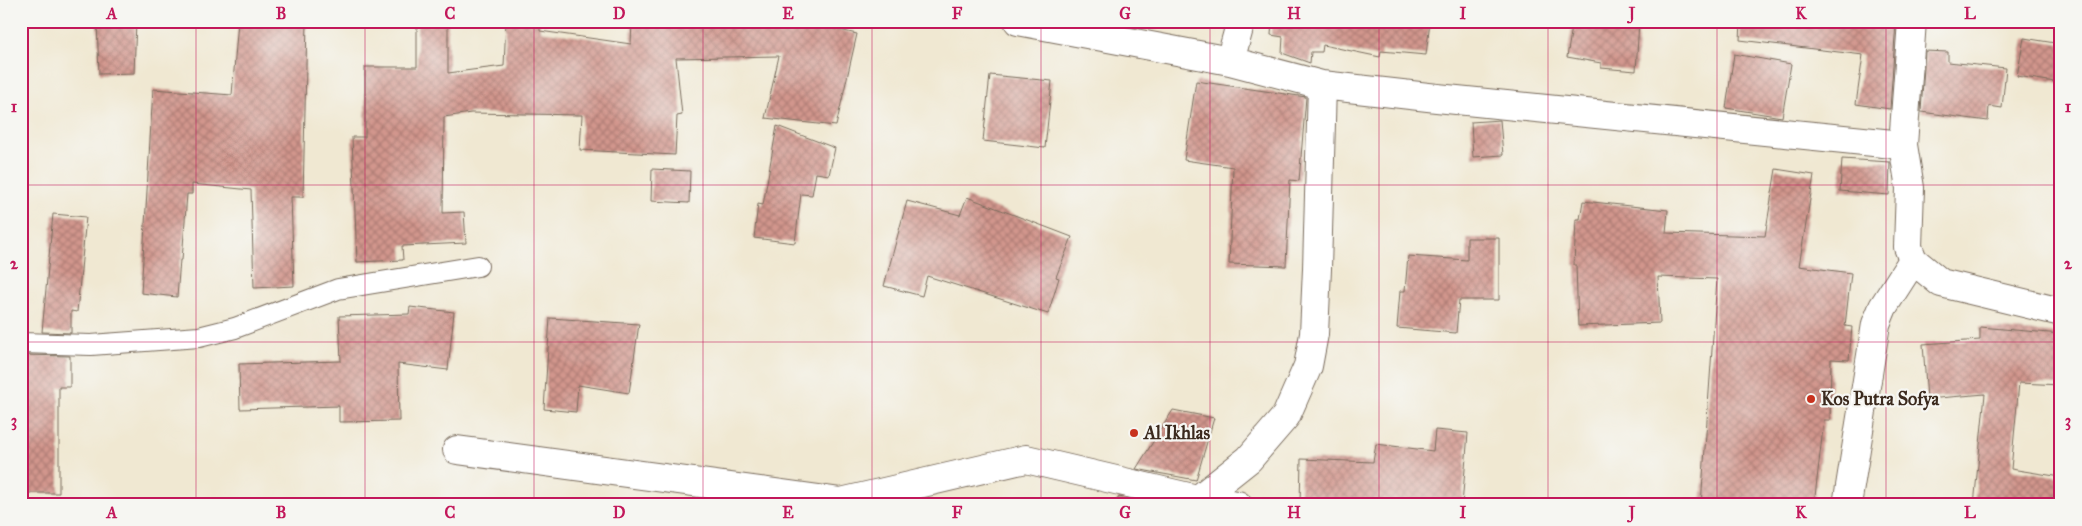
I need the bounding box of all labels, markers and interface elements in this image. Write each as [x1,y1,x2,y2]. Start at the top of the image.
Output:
text: A [106,4,118,23]
text: B [276,4,286,23]
text: C [445,4,456,23]
text: D [613,4,626,23]
text: E [782,4,794,23]
text: F [952,4,963,23]
text: G [1119,4,1131,23]
text: H [1287,4,1301,23]
text: I [1460,4,1467,23]
text: J [1627,4,1636,24]
text: K [1795,4,1807,23]
text: L [1964,4,1976,23]
text: 1 [11,97,18,116]
text: 1 [2065,97,2072,116]
text: 2 [10,254,19,273]
text: 2 [2064,254,2073,273]
place label: Kos Putra Sofya [1821,388,1940,411]
marker: Kos Putra Sofya [1805,393,1817,405]
text: 3 [11,411,17,431]
text: 3 [2065,411,2071,431]
place label: Al Ikhlas [1143,422,1210,444]
marker: Al Ikhlas [1128,427,1140,439]
text: A [106,503,118,522]
text: B [276,503,286,522]
text: C [445,503,456,522]
text: D [613,503,626,522]
text: E [782,503,794,522]
text: F [952,503,963,522]
text: G [1119,503,1131,522]
text: H [1287,503,1301,522]
text: I [1460,503,1467,522]
text: J [1627,503,1636,523]
text: K [1795,503,1807,522]
text: L [1964,503,1976,522]

